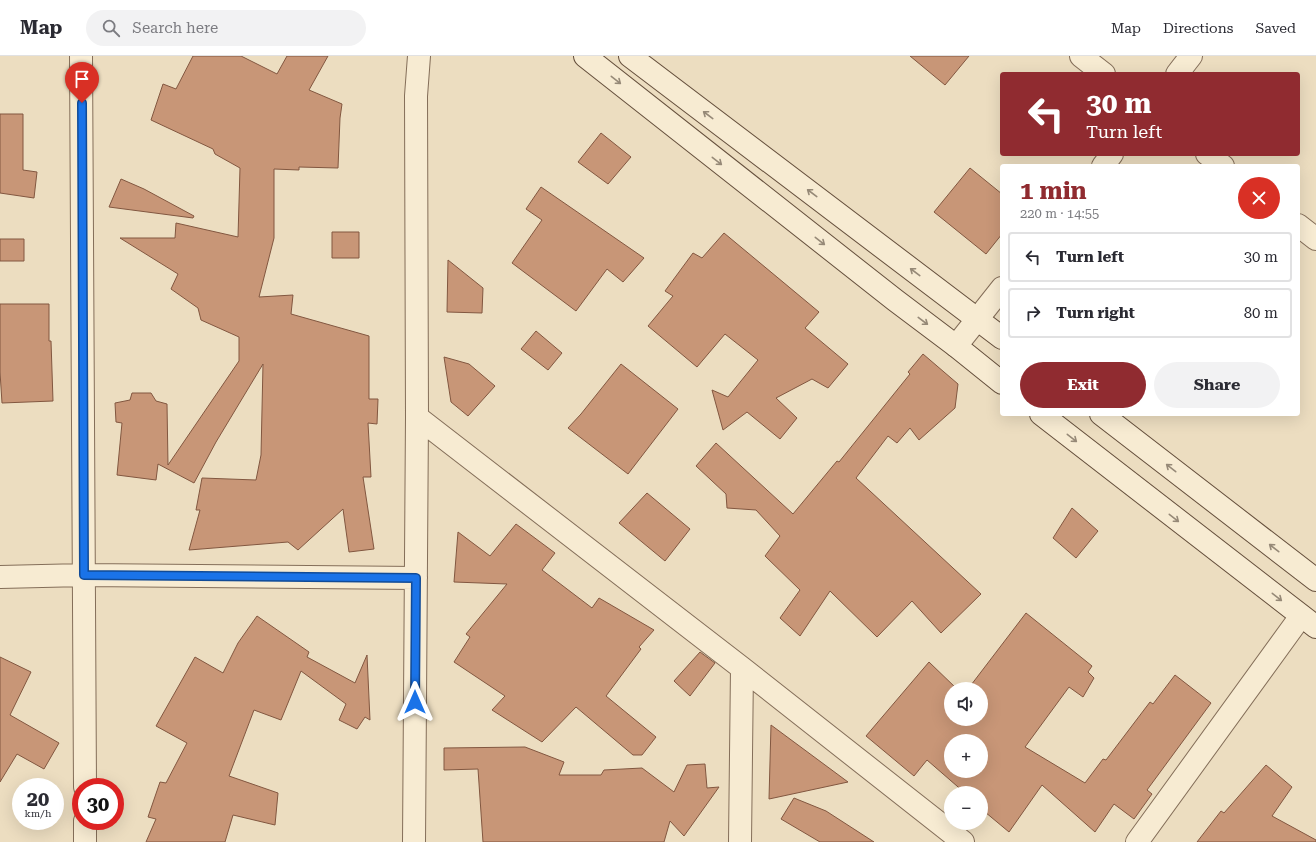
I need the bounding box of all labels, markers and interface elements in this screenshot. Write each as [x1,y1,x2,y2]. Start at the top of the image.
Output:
search box [86,10,366,46]
text: Map [20,16,62,39]
icon: search [100,17,122,39]
text: Search here [132,19,218,37]
text: Map [1111,20,1141,36]
text: Directions [1163,20,1233,36]
text: Saved [1255,20,1296,36]
pin [65,62,99,103]
icon: arrive [71,68,93,90]
one-way arrow [610,76,621,85]
text: 30 m [1086,87,1151,120]
icon: left [1020,88,1072,140]
one-way arrow [703,111,714,119]
text: Turn left [1086,121,1162,142]
one-way arrow [712,157,723,165]
text: 1 min [1020,177,1087,205]
button: close [1238,177,1280,219]
one-way arrow [806,189,817,198]
text: 220 m · 14:55 [1020,206,1099,221]
one-way arrow [814,237,825,245]
icon: left [1022,246,1044,268]
text: Turn left [1056,248,1124,266]
text: 30 m [1244,248,1278,266]
one-way arrow [910,268,921,276]
icon: right [1022,302,1044,324]
text: Turn right [1056,304,1135,322]
text: 80 m [1244,304,1278,322]
one-way arrow [917,316,928,325]
button: Exit [1020,362,1146,408]
button: Share [1154,362,1280,408]
one-way arrow [1066,434,1077,442]
one-way arrow [1166,464,1177,472]
one-way arrow [1169,513,1180,522]
one-way arrow [1269,543,1280,552]
one-way arrow [1271,593,1282,602]
position arrow [394,681,436,723]
map controls [944,682,988,830]
button: sound [944,682,988,726]
button: + [944,734,988,778]
speed limit sign: 30 [72,778,124,830]
button: − [944,786,988,830]
text: 20 [27,787,49,811]
text: km/h [25,808,51,819]

